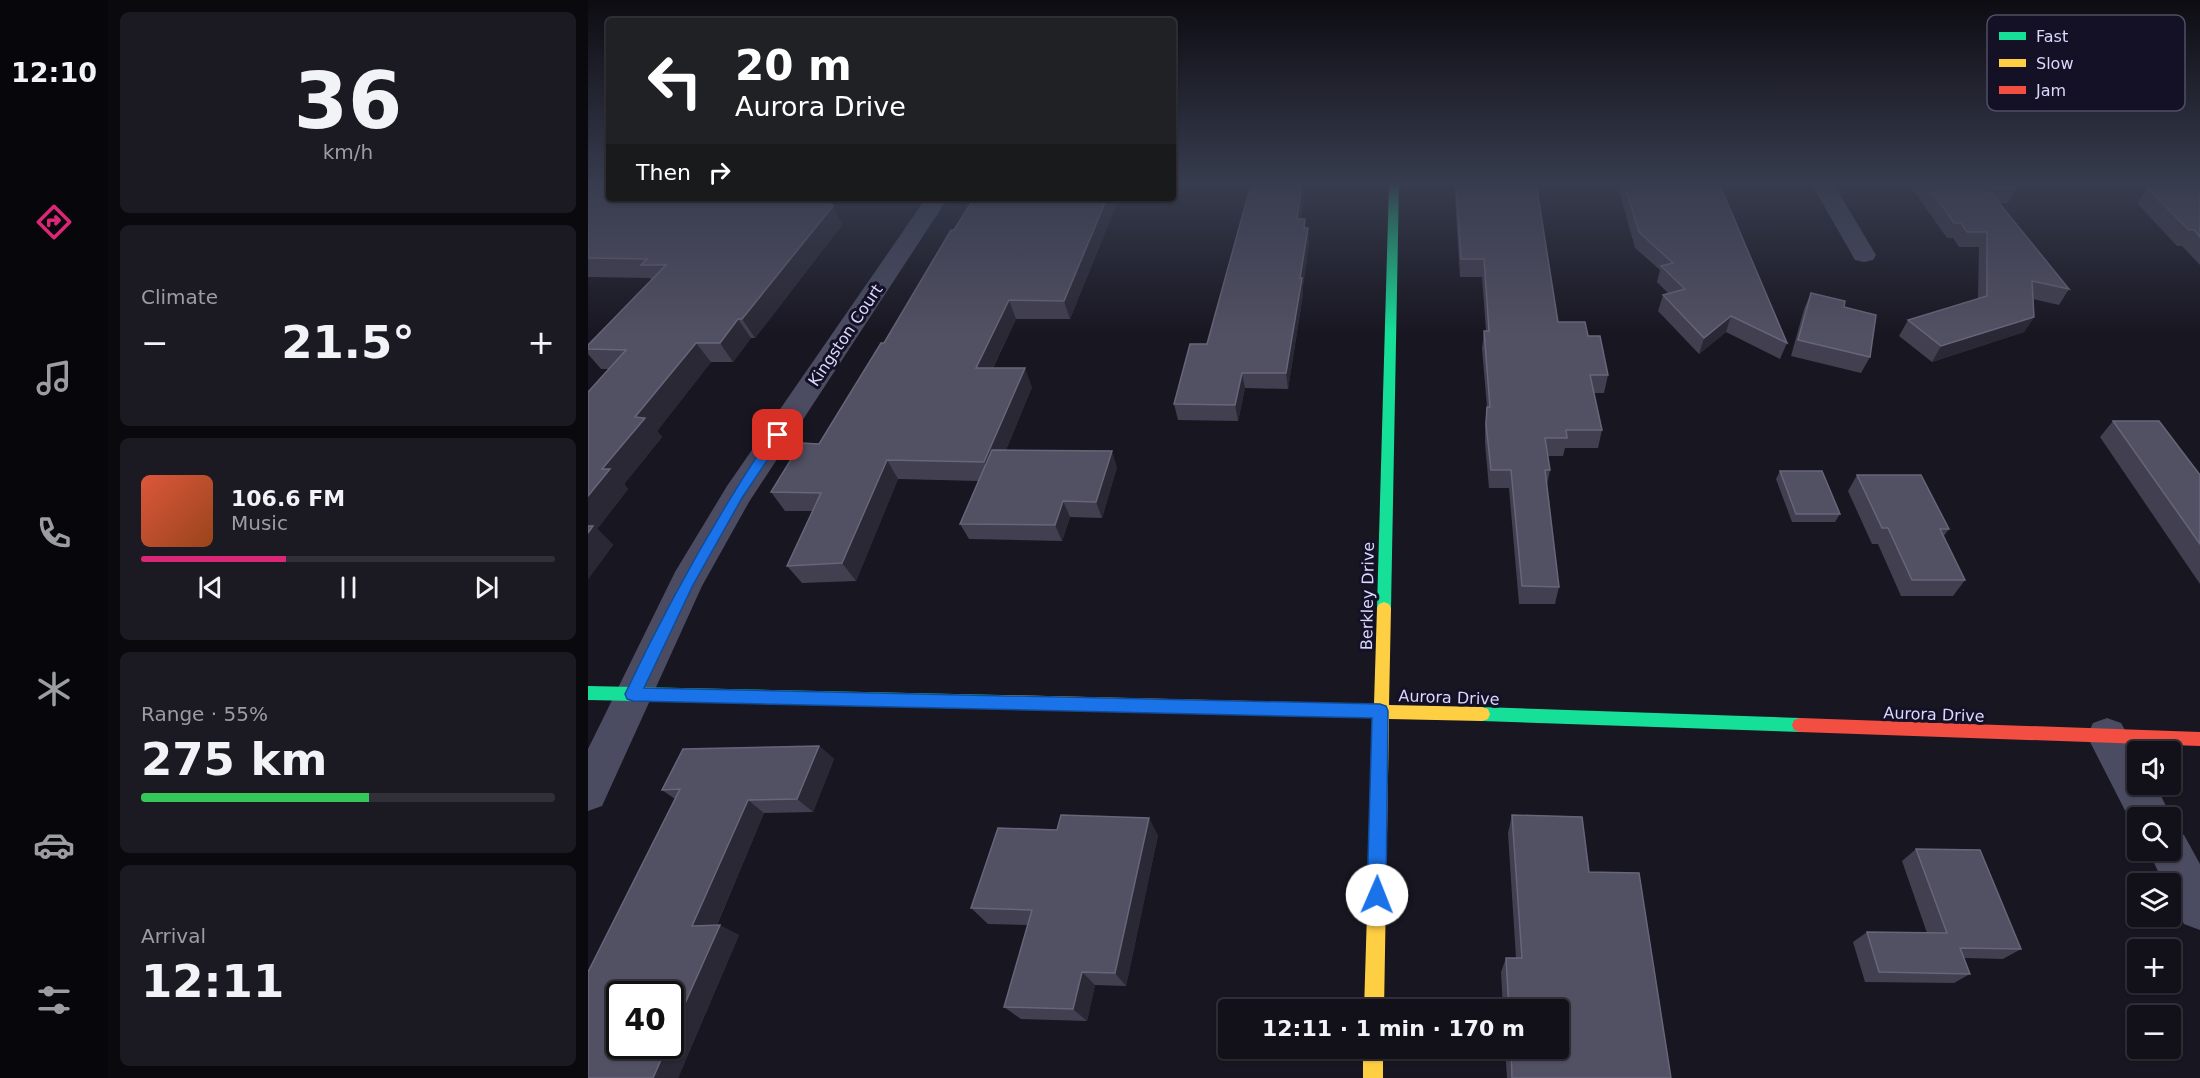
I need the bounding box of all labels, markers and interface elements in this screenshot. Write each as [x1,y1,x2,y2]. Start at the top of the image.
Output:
legend [1987,15,2185,111]
text: Fast [2036,27,2068,46]
text: 20 m [735,41,852,90]
icon: left [636,42,714,120]
text: Slow [2036,54,2073,73]
text: 36 [294,56,402,146]
text: 12:10 [11,57,97,88]
text: Jam [2035,81,2066,100]
text: Aurora Drive [735,91,906,122]
text: km/h [323,140,373,164]
icon: right [703,156,736,189]
text: Then [636,160,691,185]
icon: directions [33,201,75,243]
street label: Kingston Court [804,281,887,390]
text: Climate [141,285,218,309]
text: 21.5° [281,316,415,369]
text: − [141,323,169,362]
text: + [527,323,555,362]
icon: music [33,357,75,399]
pin [752,409,803,460]
icon: arrive [761,418,794,451]
text: 106.6 FM [231,486,345,511]
text: Music [231,511,288,535]
icon: phone [33,512,75,554]
street label: Berkley Drive [1357,542,1378,650]
icon: previous [194,571,227,604]
icon: pause [332,571,365,604]
icon: next [470,571,503,604]
icon: climate [33,668,75,710]
street label: Aurora Drive [1398,686,1500,709]
text: Range · 55% [141,702,268,726]
street label: Aurora Drive [1883,703,1985,726]
text: 275 km [141,733,327,786]
map controls [2127,741,2181,1059]
button: sound [2127,741,2181,795]
button: search [2127,807,2181,861]
icon: car [33,824,75,866]
position arrow [1345,863,1409,927]
button: layers [2127,873,2181,927]
text: Arrival [141,924,206,948]
button: + [2127,939,2181,993]
text: 12:11 [141,955,284,1008]
icon: filters [33,979,75,1021]
speed limit sign: 40 [606,981,684,1059]
button: − [2127,1005,2181,1059]
text: 12:11 · 1 min · 170 m [1262,1016,1525,1041]

